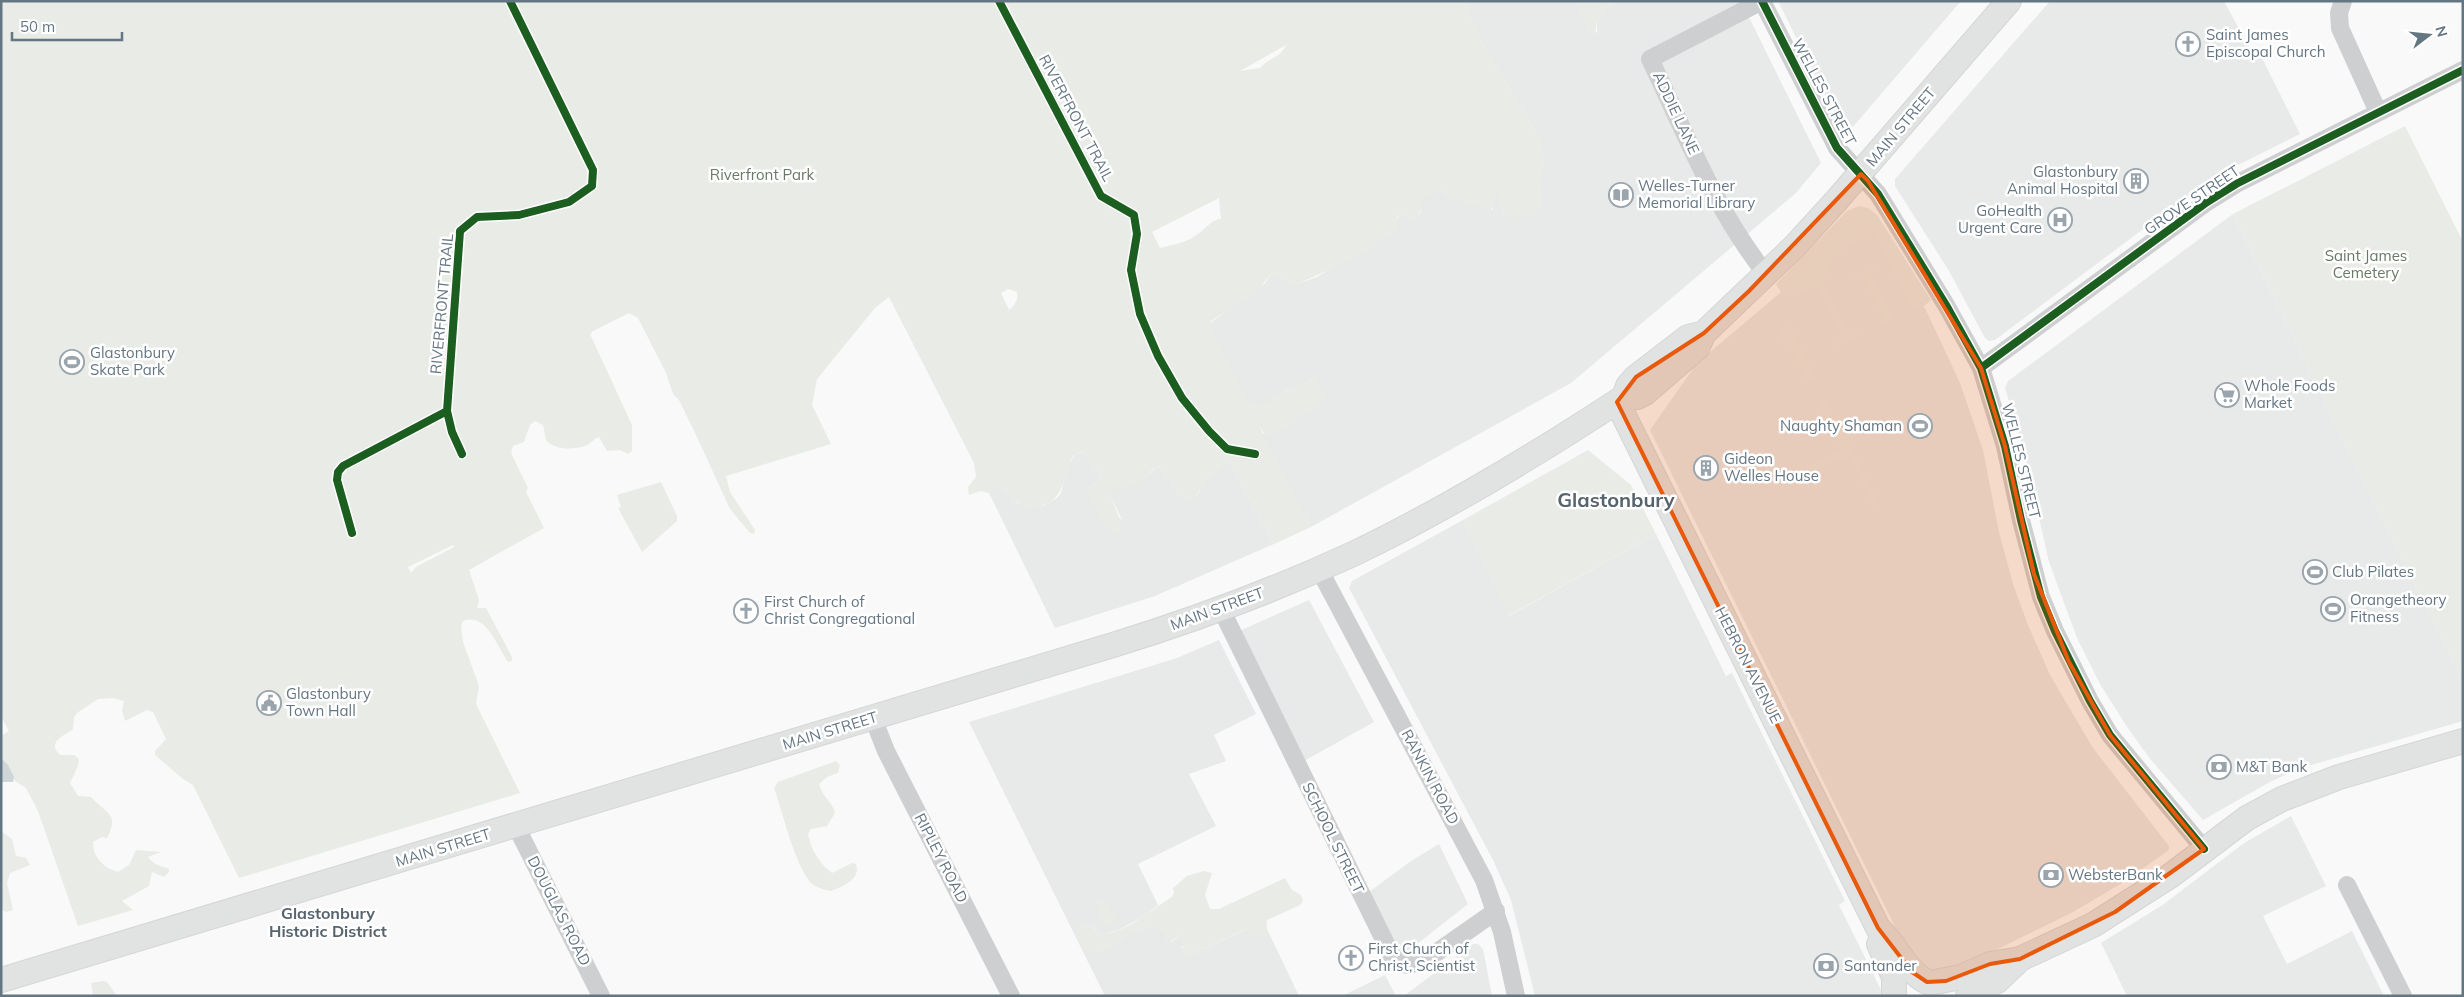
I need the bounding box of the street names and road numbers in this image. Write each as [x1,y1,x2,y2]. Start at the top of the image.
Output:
street label: WELLES STREET [1788,35,1861,149]
street label: RIVERFRONT TRAIL [1035,51,1118,184]
street label: ADDIE LANE [1649,68,1704,157]
street label: MAIN STREET [1862,83,1939,170]
street label: GROVE STREET [2140,161,2243,238]
street label: RIVERFRONT TRAIL [426,233,457,375]
street label: WELLES STREET [1998,401,2045,521]
street label: MAIN STREET [1168,583,1266,634]
street label: HEBRON AVENUE [1711,603,1786,726]
street label: MAIN STREET [780,707,879,754]
street label: RANKIN ROAD [1397,726,1463,828]
street label: SCHOOL STREET [1298,779,1369,897]
street label: RIPLEY ROAD [911,810,972,906]
street label: MAIN STREET [393,824,492,871]
street label: DOUGLAS ROAD [524,853,595,969]

